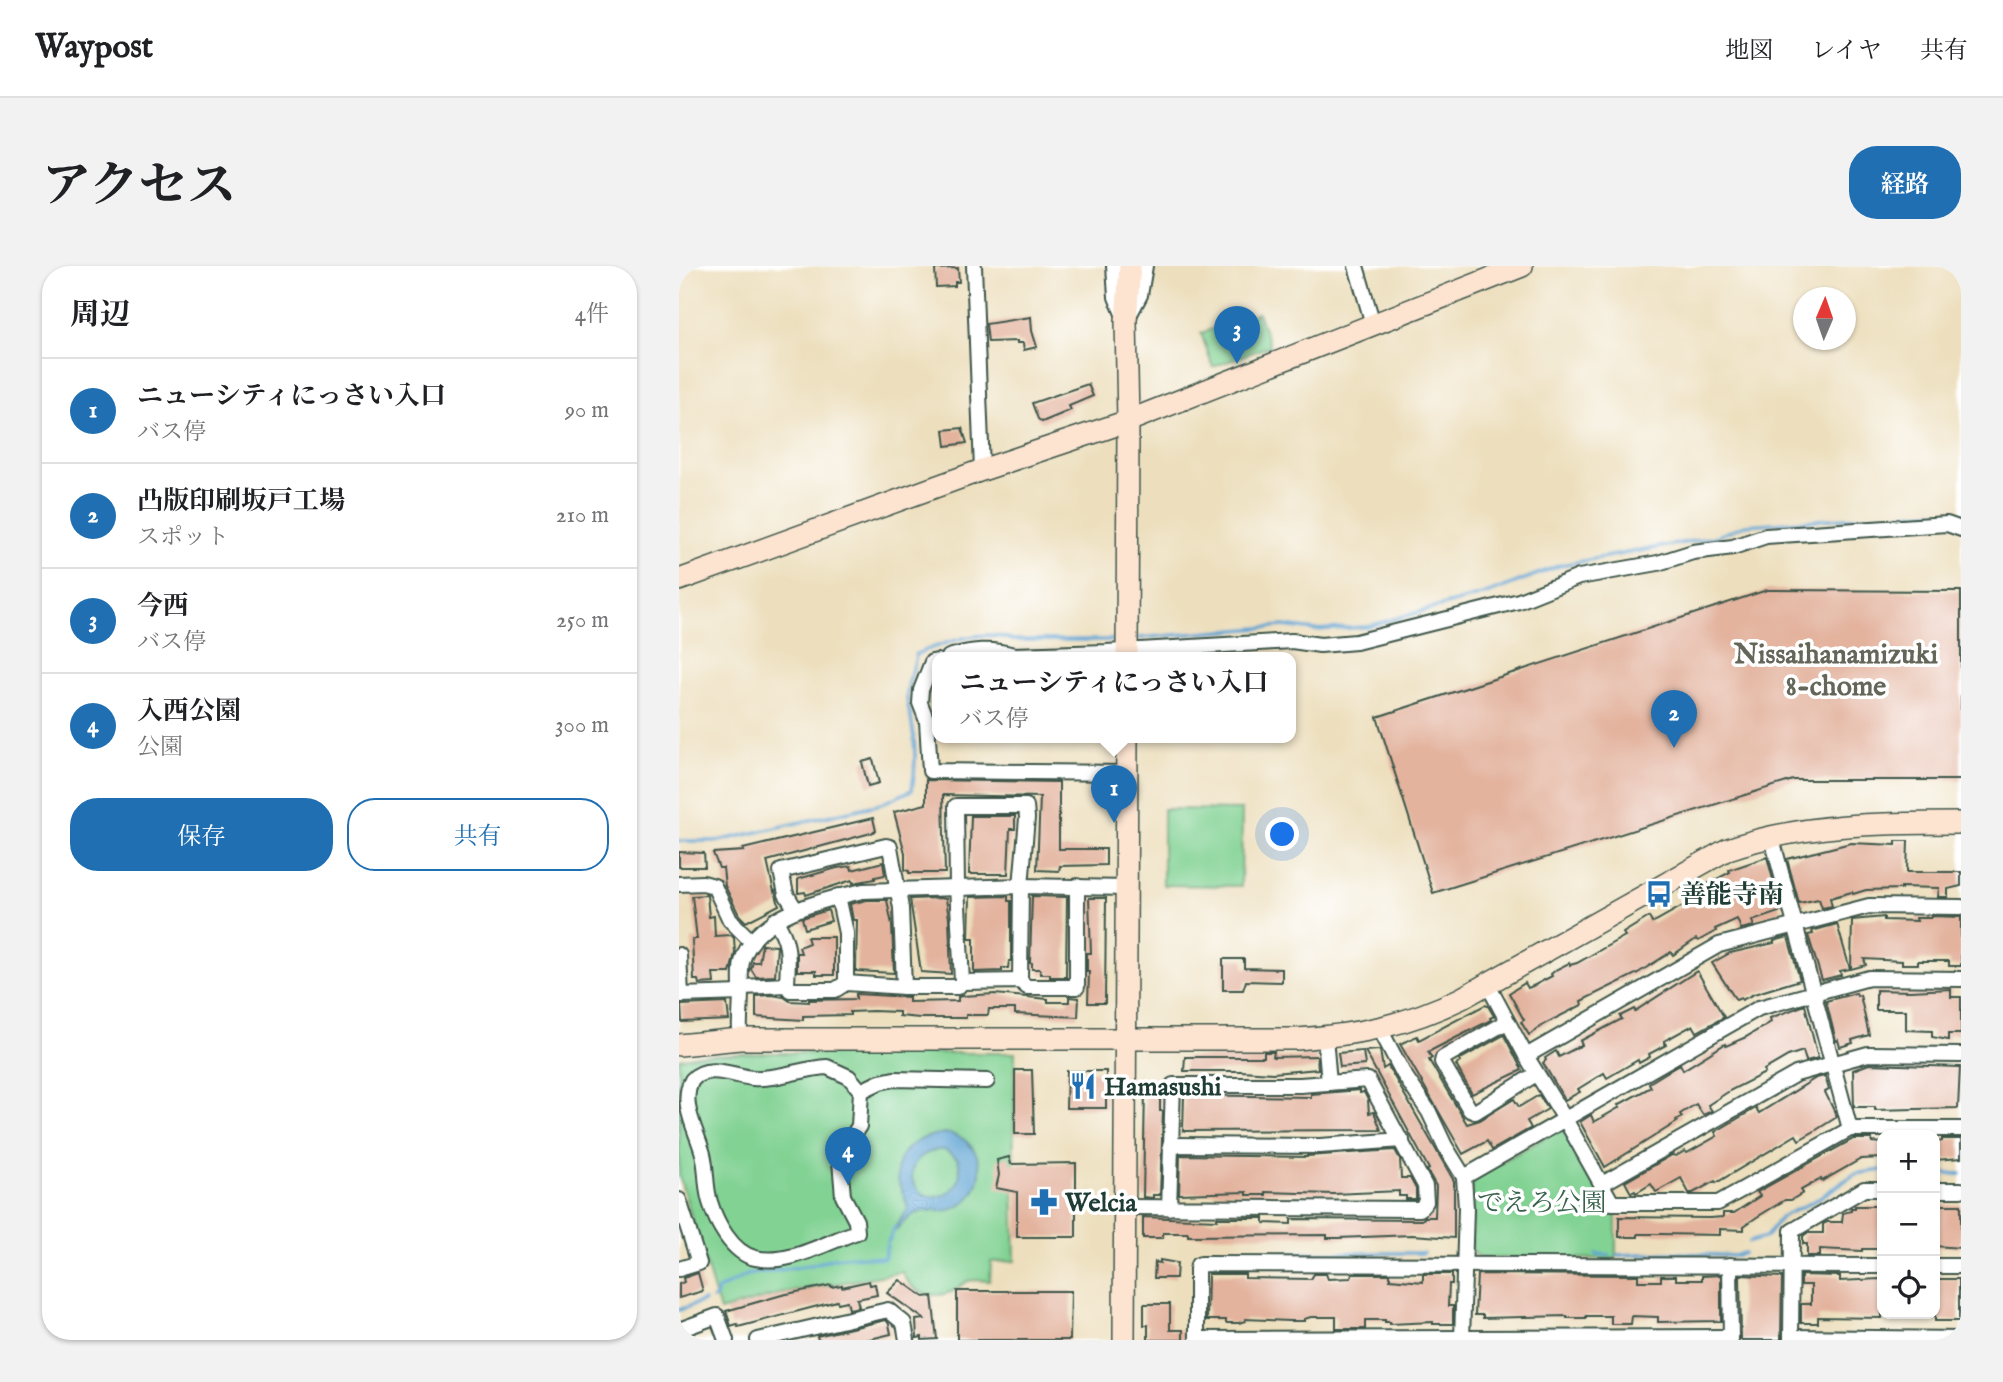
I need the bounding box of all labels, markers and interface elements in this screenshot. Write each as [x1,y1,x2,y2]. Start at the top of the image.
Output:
text: Waypost [35,27,153,69]
text: 地図 [1725,36,1773,67]
text: レイヤ [1811,36,1882,67]
text: 共有 [1920,36,1968,67]
button: 経路 [1849,146,1961,219]
text: アクセス [42,157,237,219]
north arrow [1793,287,1856,350]
text: 周辺 [70,297,130,335]
text: 4件 [575,300,609,329]
pin: 3 [1214,306,1260,364]
text: ニューシティにっさい入口 [137,380,446,413]
text: 1 [89,396,97,425]
text: 90 m [565,396,609,425]
text: バス停 [137,418,206,447]
text: 凸版印刷坂戸工場 [137,485,345,518]
text: 2 [88,501,98,530]
text: 210 m [556,501,609,530]
text: スポット [137,523,229,552]
text: 今西 [137,590,189,623]
text: 3 [89,606,97,635]
text: 250 m [556,606,609,635]
text: バス停 [137,628,206,657]
district label: Nissaihanamizuki 8-chome [1733,638,1938,705]
popup [932,652,1296,743]
text: ニューシティにっさい入口 [960,667,1268,700]
pin: 2 [1651,690,1697,748]
text: 入西公園 [137,695,241,728]
text: バス停 [960,705,1029,734]
text: 4 [87,711,99,740]
text: 300 m [555,711,609,740]
text: 公園 [137,733,183,762]
pin: 1 [1091,765,1137,823]
button: 保存 [70,798,333,871]
button: 共有 [347,798,609,871]
your location [1265,817,1299,851]
bus stop icon: 善能寺南 [1644,879,1674,909]
place label: 善能寺南 [1680,879,1784,912]
restaurant icon: Hamasushi [1068,1071,1098,1101]
place label: Hamasushi [1104,1071,1221,1104]
pin: 4 [825,1127,871,1185]
map controls [1877,1130,1940,1319]
button: + [1877,1130,1940,1193]
pharmacy icon: Welcia [1029,1187,1059,1217]
place label: Welcia [1064,1187,1138,1220]
park label: でえろ公園 [1477,1187,1607,1220]
button: − [1877,1193,1940,1256]
button: locate [1877,1256,1940,1319]

